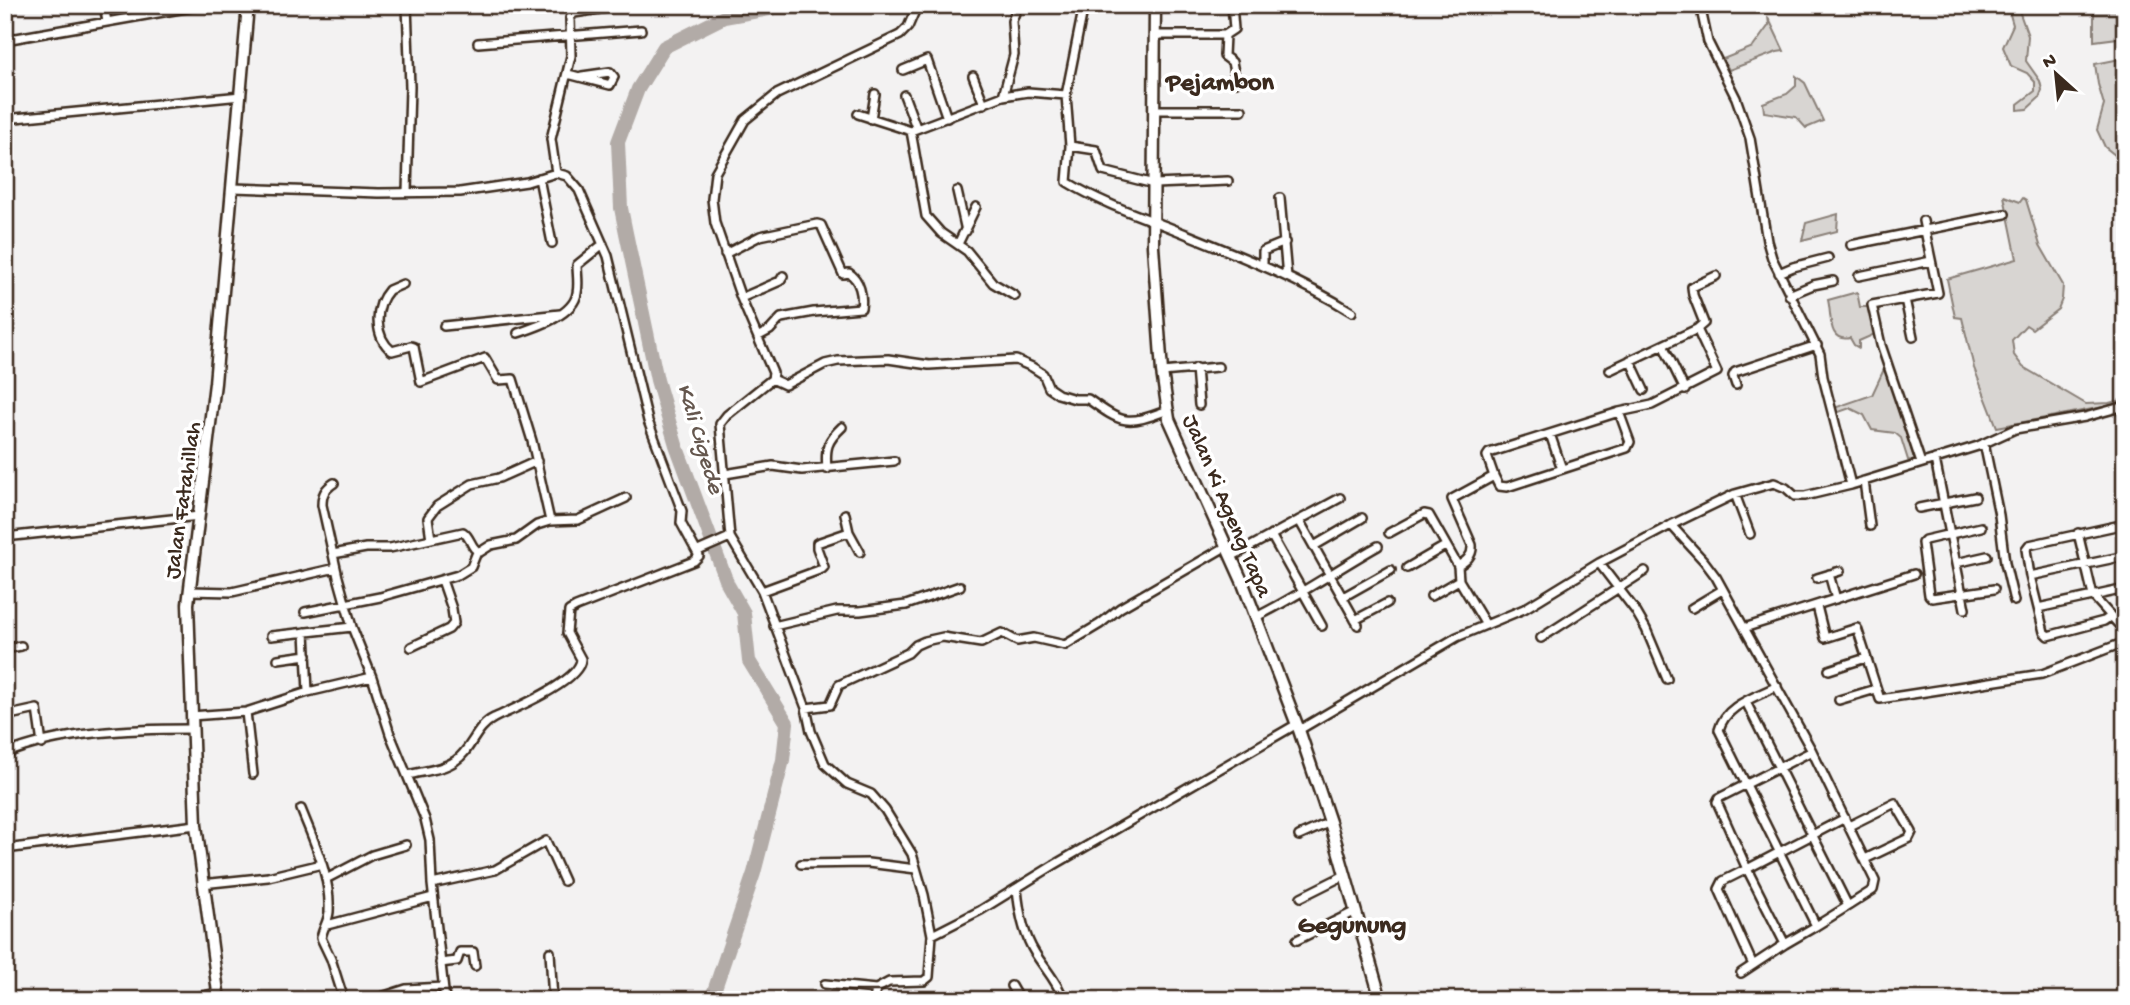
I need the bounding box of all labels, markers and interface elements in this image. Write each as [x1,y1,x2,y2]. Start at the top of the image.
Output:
north arrow [2022,38,2092,108]
text: N [2039,49,2061,75]
district label: Pejambon [1164,69,1275,100]
water label: Kali Cigede [668,381,730,499]
street label: Jalan Ki Ageng Tapa [1175,411,1277,603]
street label: Jalan Fatahillah [160,420,209,581]
district label: Gegunung [1298,912,1406,943]

